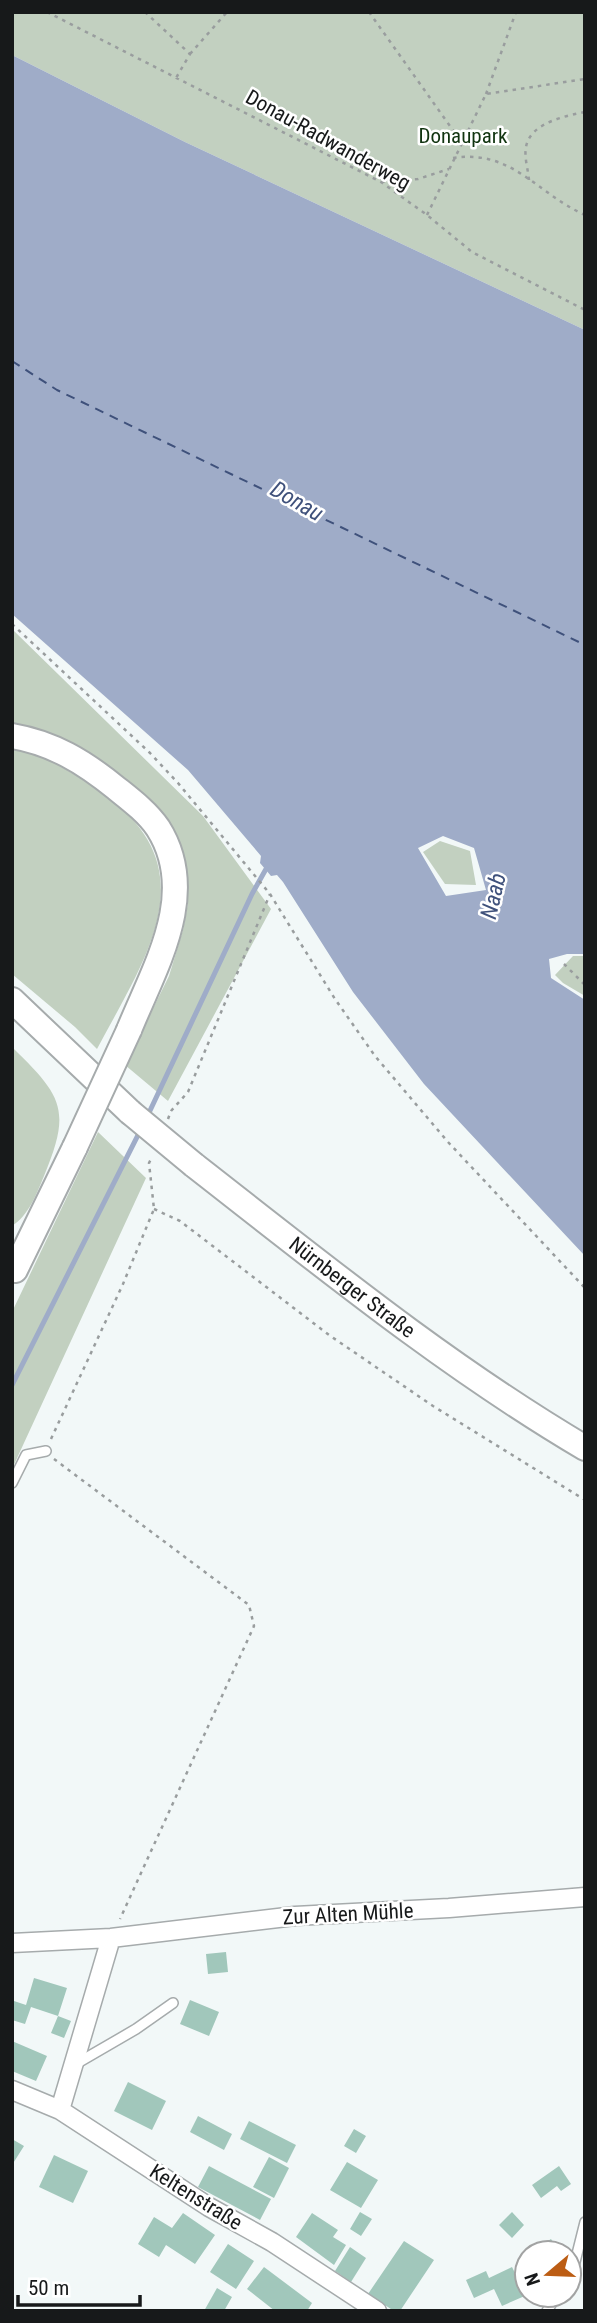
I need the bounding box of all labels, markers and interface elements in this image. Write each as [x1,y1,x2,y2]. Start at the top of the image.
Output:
street label: Donau-Radwanderweg [242,85,414,195]
park label: Donaupark [418,124,508,148]
water label: Donau [266,476,328,527]
water label: Naab [475,871,512,922]
street label: Nürnberger Straße [284,1232,420,1343]
street label: Zur Alten Mühle [282,1899,414,1929]
street label: Keltenstraße [145,2159,247,2235]
north arrow [513,2239,583,2309]
scale bar [18,2264,140,2308]
text: N [520,2270,545,2289]
text: 50 m [28,2276,69,2300]

